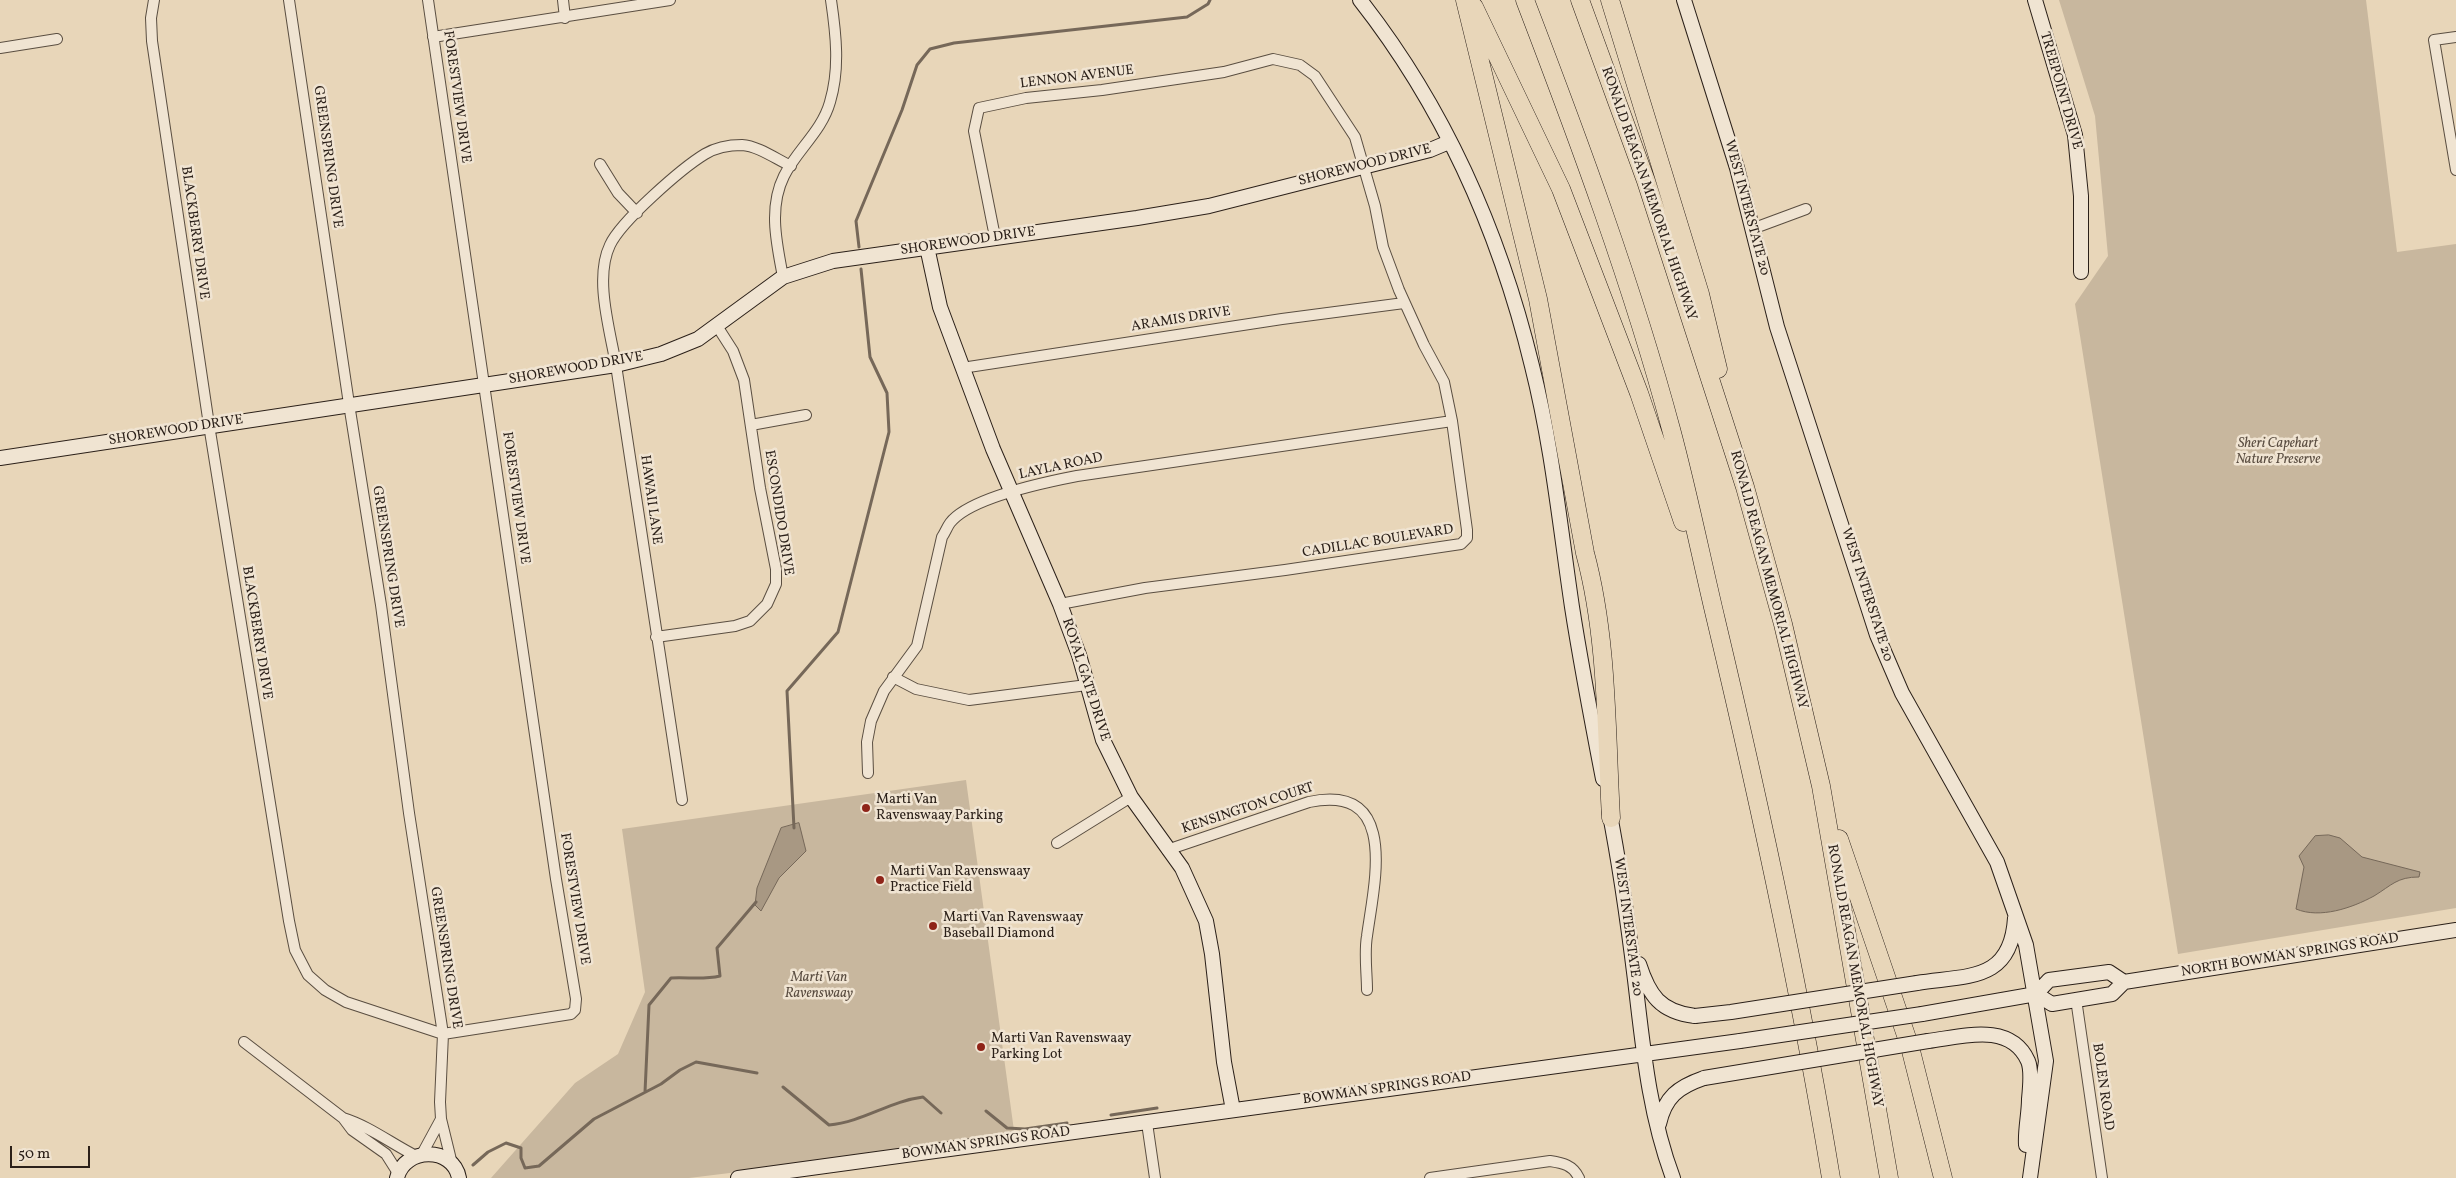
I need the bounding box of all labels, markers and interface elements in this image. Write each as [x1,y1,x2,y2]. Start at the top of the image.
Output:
street label: FORESTVIEW DRIVE [438,30,474,164]
street label: TREEPOINT DRIVE [2035,30,2085,152]
street label: LENNON AVENUE [1019,63,1135,93]
street label: RONALD REAGAN MEMORIAL HIGHWAY [1597,65,1699,323]
street label: GREENSPRING DRIVE [309,85,345,229]
street label: WEST INTERSTATE 20 [1720,138,1772,278]
street label: SHOREWOOD DRIVE [1297,141,1433,191]
street label: BLACKBERRY DRIVE [176,165,212,301]
street label: SHOREWOOD DRIVE [899,224,1037,260]
street label: ARAMIS DRIVE [1130,304,1232,336]
street label: SHOREWOOD DRIVE [507,349,645,389]
street label: SHOREWOOD DRIVE [107,412,245,450]
street label: FORESTVIEW DRIVE [497,431,533,565]
park label: Sheri Capehart Nature Preserve [2236,436,2320,468]
street label: ESCONDIDO DRIVE [760,449,796,577]
street label: RONALD REAGAN MEMORIAL HIGHWAY [1725,449,1811,711]
street label: LAYLA ROAD [1017,450,1105,484]
street label: HAWAII LANE [635,454,665,546]
street label: GREENSPRING DRIVE [367,485,407,629]
street label: CADILLAC BOULEVARD [1301,522,1455,562]
street label: WEST INTERSTATE 20 [1836,526,1896,664]
street label: BLACKBERRY DRIVE [237,565,275,701]
street label: ROYAL GATE DRIVE [1057,616,1113,744]
street label: KENSINGTON COURT [1180,780,1316,838]
place label: Marti Van Ravenswaay Parking [876,792,1003,824]
marker: Marti Van Ravenswaay Parking [860,802,872,814]
street label: FORESTVIEW DRIVE [555,832,593,966]
street label: RONALD REAGAN MEMORIAL HIGHWAY [1823,843,1885,1109]
street label: WEST INTERSTATE 20 [1609,857,1645,997]
place label: Marti Van Ravenswaay Practice Field [890,864,1030,896]
marker: Marti Van Ravenswaay Practice Field [874,874,886,886]
street label: GREENSPRING DRIVE [425,886,465,1030]
place label: Marti Van Ravenswaay Baseball Diamond [943,910,1083,942]
marker: Marti Van Ravenswaay Baseball Diamond [927,920,939,932]
street label: NORTH BOWMAN SPRINGS ROAD [2180,930,2400,982]
park label: Marti Van Ravenswaay [785,970,853,1002]
place label: Marti Van Ravenswaay Parking Lot [991,1031,1131,1064]
marker: Marti Van Ravenswaay Parking Lot [975,1041,987,1053]
street label: BOLEN ROAD [2088,1042,2116,1132]
street label: BOWMAN SPRINGS ROAD [1302,1069,1472,1109]
street label: BOWMAN SPRINGS ROAD [901,1124,1071,1164]
scale bar [12,1136,92,1168]
text: 50 m [18,1144,50,1165]

